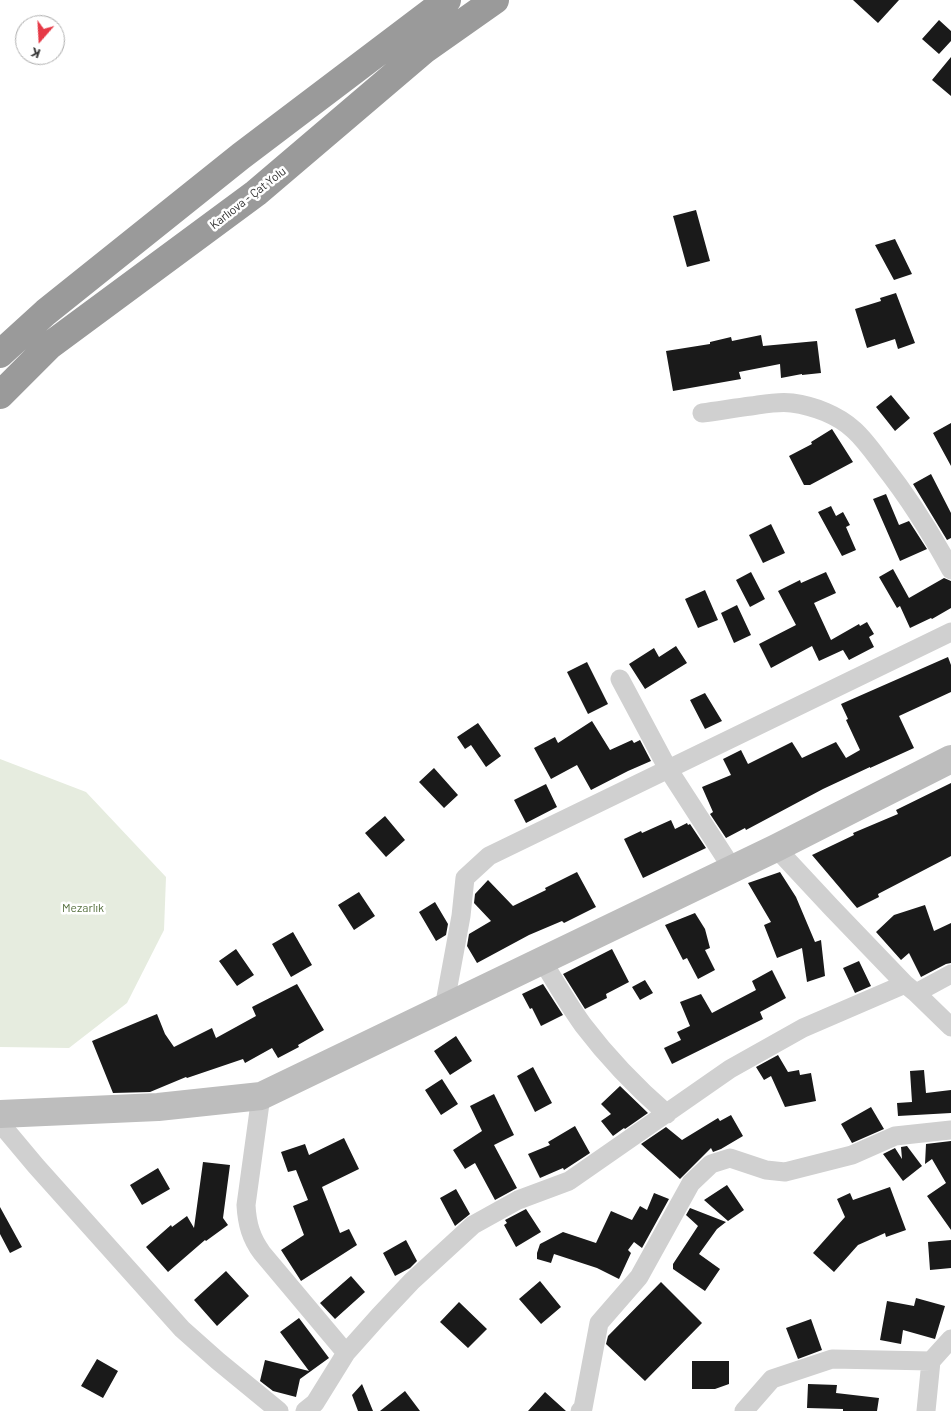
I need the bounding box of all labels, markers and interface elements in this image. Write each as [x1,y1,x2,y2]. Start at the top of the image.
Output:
north arrow [15,15,65,65]
text: K [28,44,42,63]
street label: Karlıova - Çat Yolu [207,164,289,232]
park label: Mezarlık [62,901,104,915]

